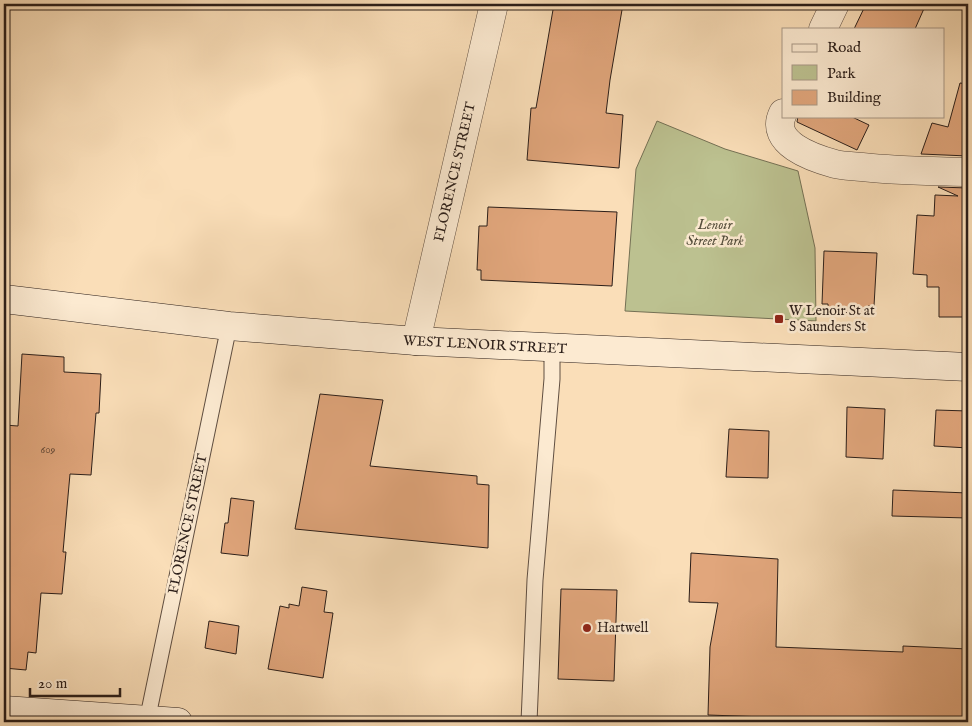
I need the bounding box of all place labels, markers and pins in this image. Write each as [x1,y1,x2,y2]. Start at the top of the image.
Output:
place label: W Lenoir St at S Saunders St [789,302,875,336]
marker: W Lenoir St at S Saunders St [773,313,785,325]
place label: Hartwell [597,619,648,637]
marker: Hartwell [581,622,593,634]

